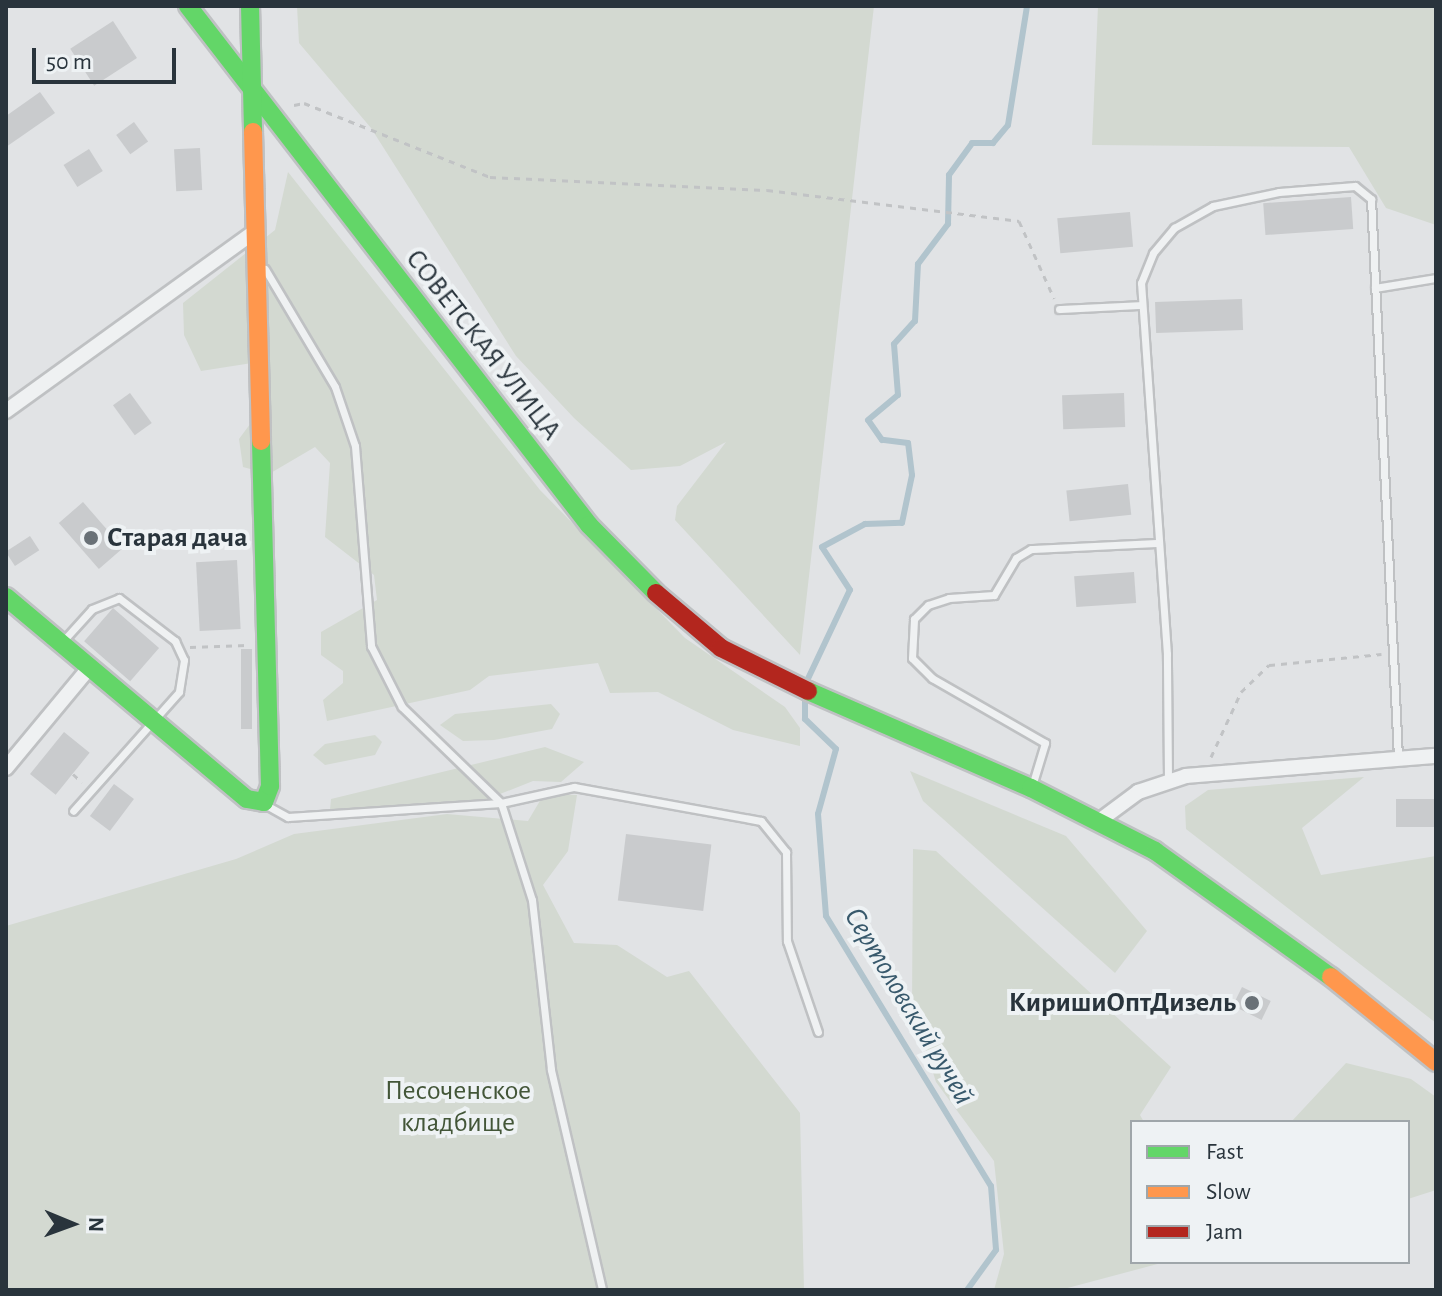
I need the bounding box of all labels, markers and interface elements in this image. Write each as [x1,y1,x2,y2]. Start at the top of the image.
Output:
scale bar [36,32,180,82]
text: 50 m [46,50,92,74]
street label: СОВЕТСКАЯ УЛИЦА [398,243,568,447]
place label: Старая дача [107,521,247,555]
marker: Старая дача [82,529,100,547]
water label: Сертоловский ручей [836,901,982,1111]
place label: КиришиОптДизель [1009,986,1236,1020]
marker: КиришиОптДизель [1243,994,1261,1012]
park label: Песоченское кладбище [385,1074,531,1140]
legend [1130,1120,1410,1264]
text: Fast [1206,1140,1243,1164]
text: Slow [1206,1180,1251,1204]
north arrow [32,1184,112,1264]
text: N [85,1217,107,1232]
text: Jam [1206,1220,1243,1244]

